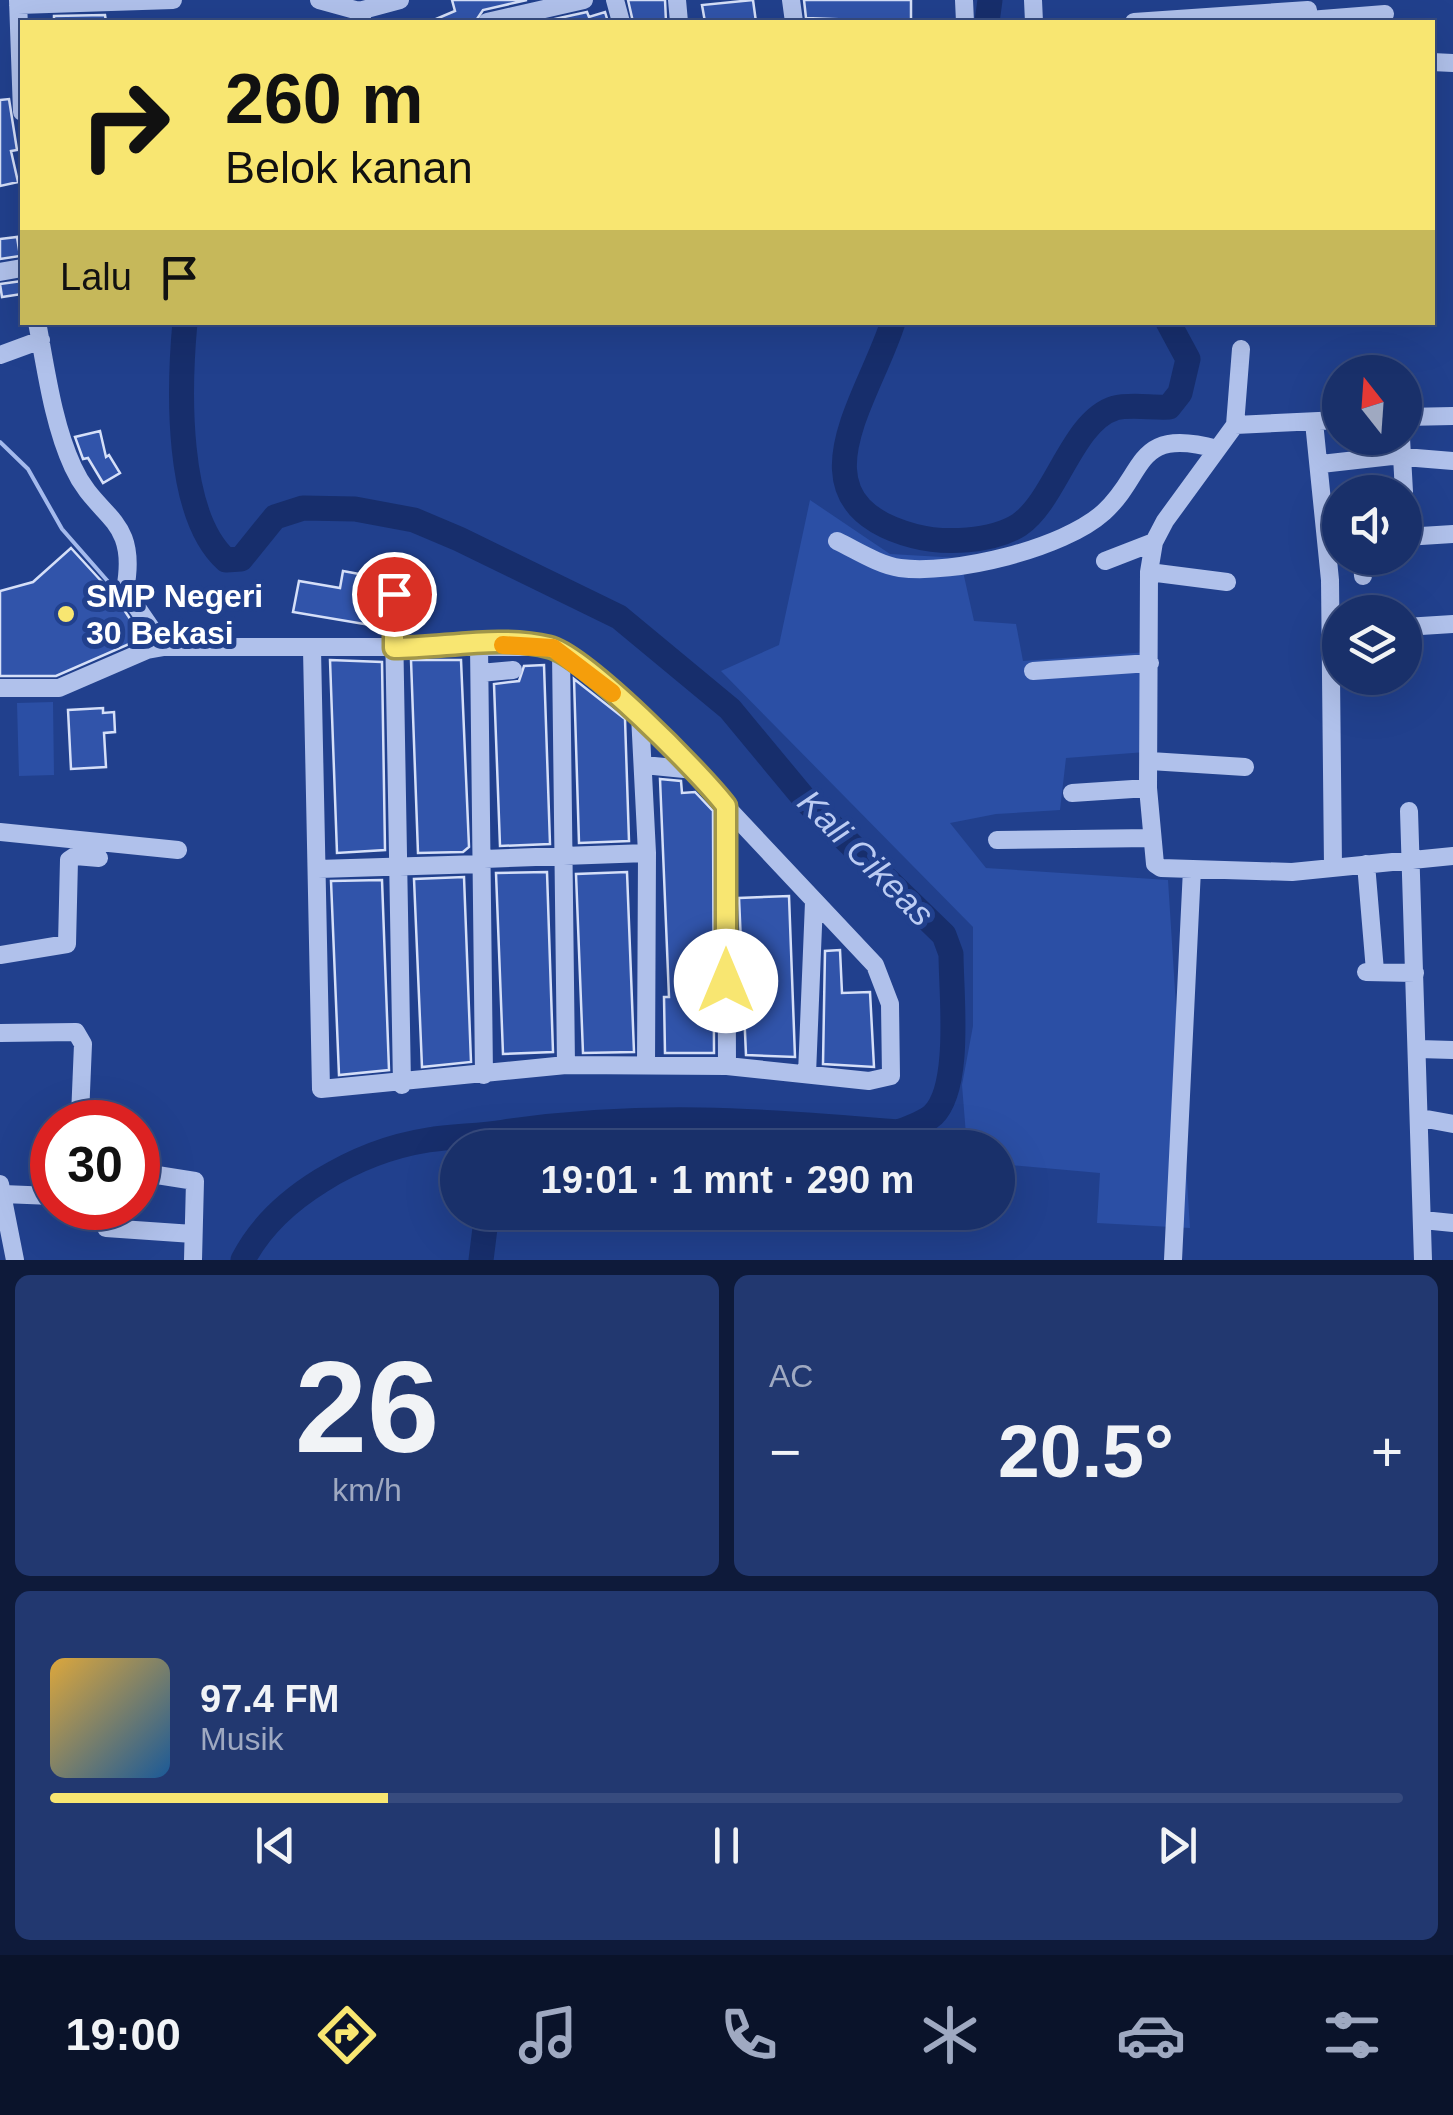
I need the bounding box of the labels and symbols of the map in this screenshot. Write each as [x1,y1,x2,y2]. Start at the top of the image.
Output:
north arrow [1322,355,1422,455]
pin [352,552,437,637]
place label: SMP Negeri 30 Bekasi [86,578,263,651]
marker: SMP Negeri 30 Bekasi [55,603,77,625]
water label: Kali Cikeas [791,782,942,933]
position arrow [674,929,778,1033]
speed limit sign: 30 [30,1100,160,1230]

